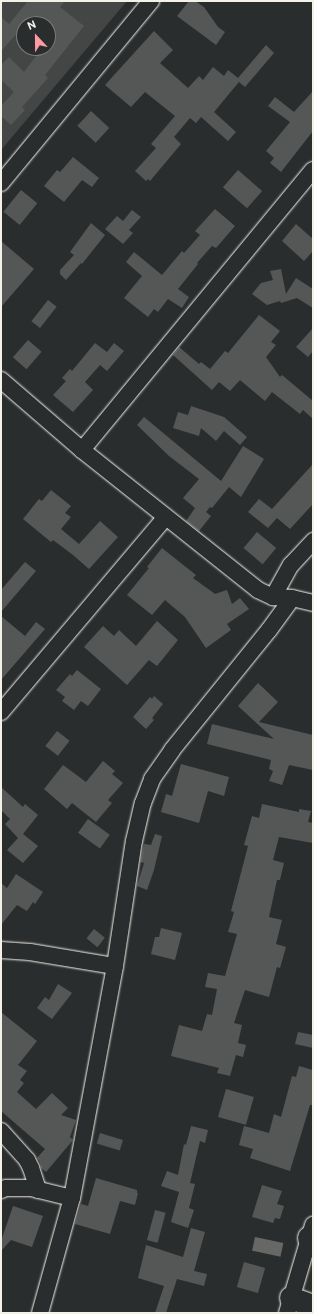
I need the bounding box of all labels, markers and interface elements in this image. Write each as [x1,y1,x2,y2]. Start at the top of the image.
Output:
north arrow [16,16,56,56]
text: N [25,18,38,33]

